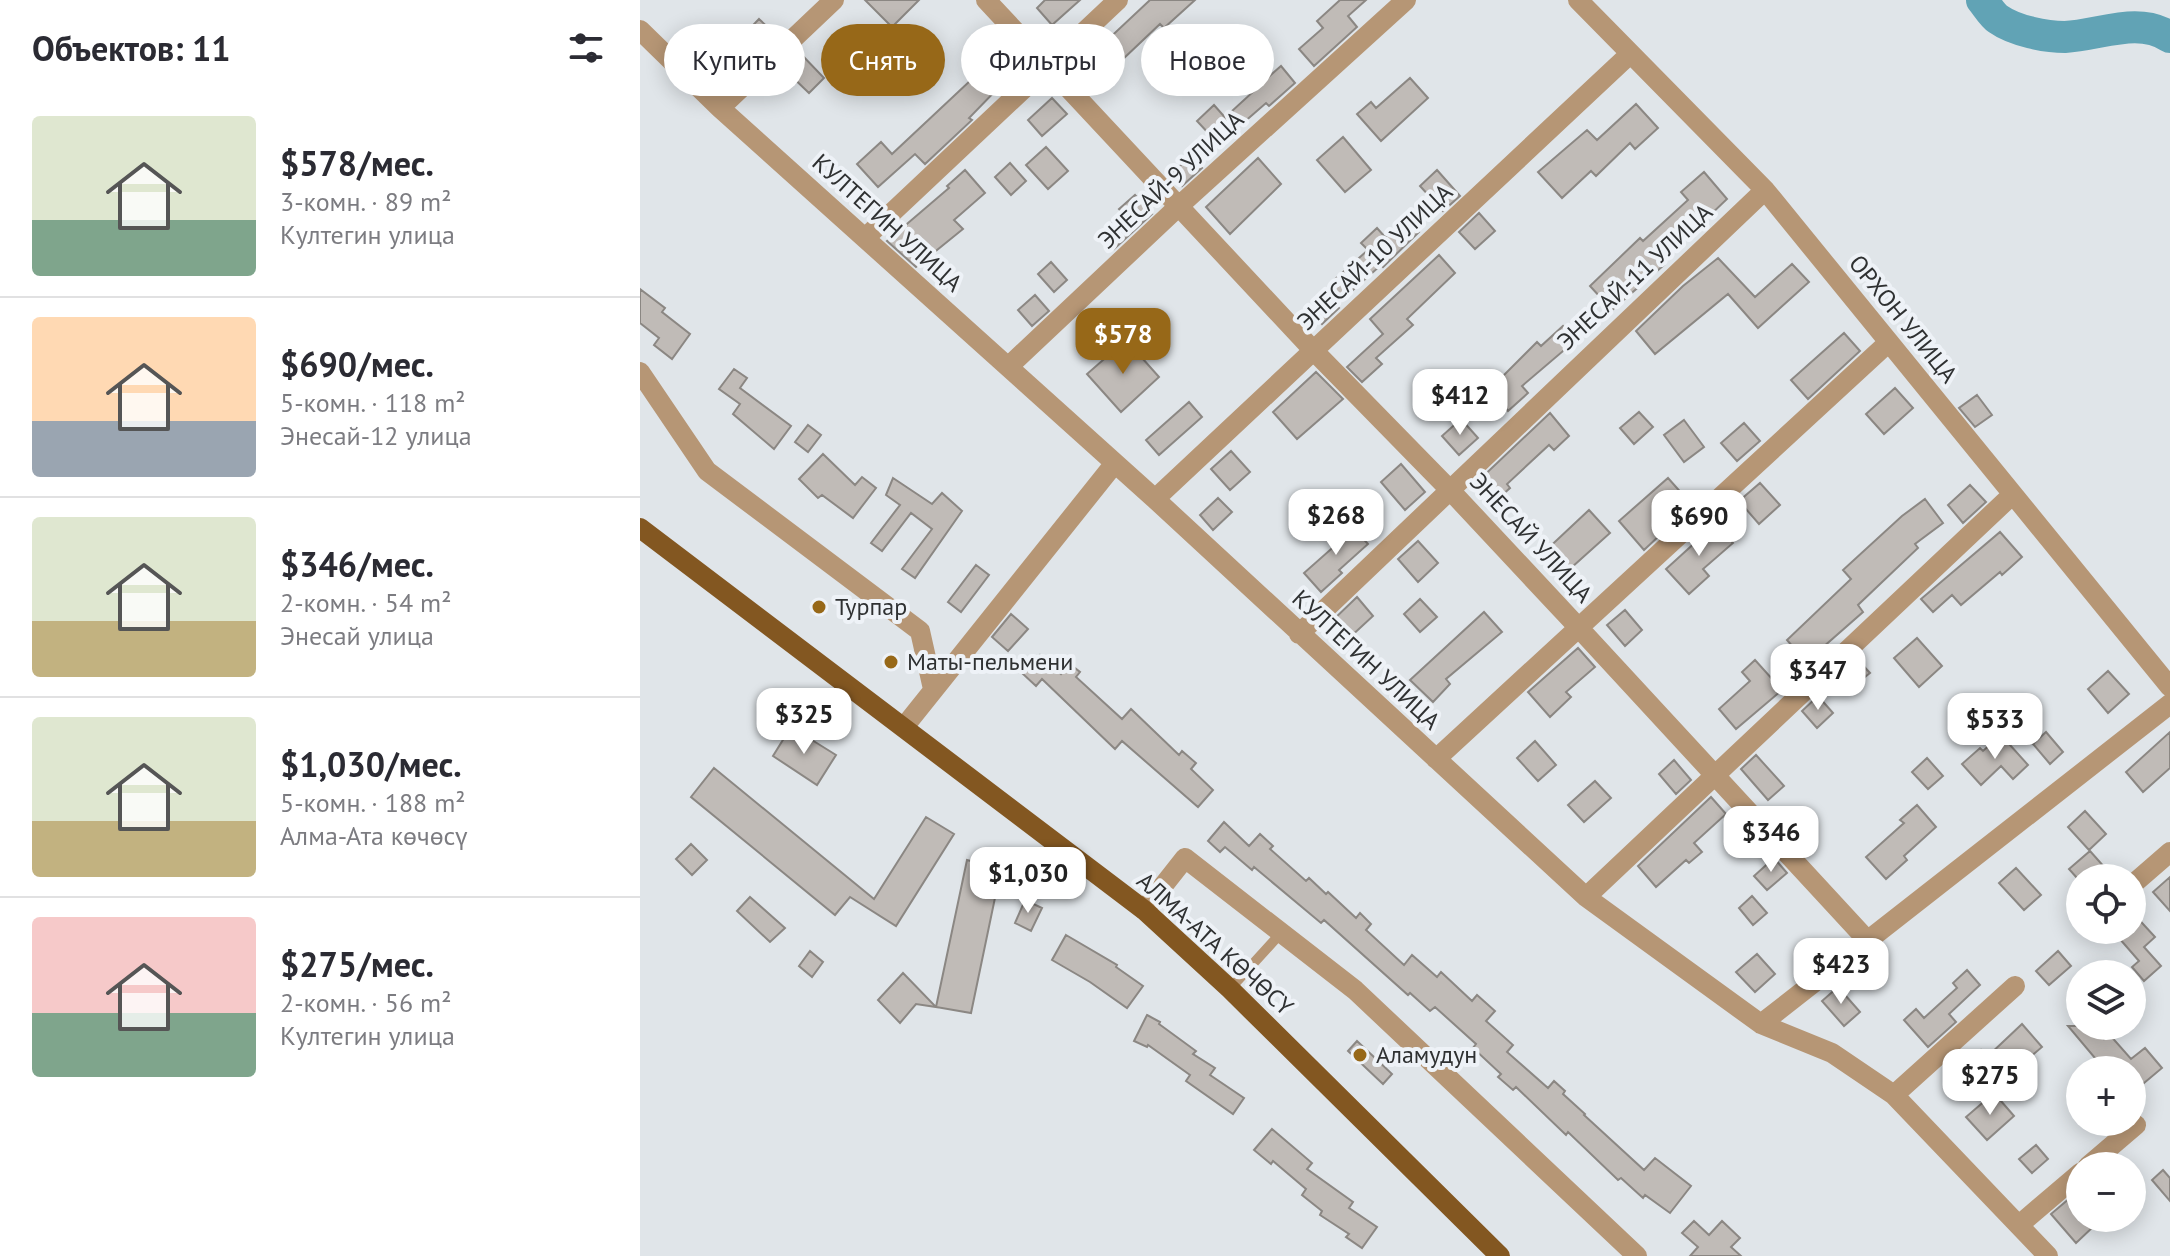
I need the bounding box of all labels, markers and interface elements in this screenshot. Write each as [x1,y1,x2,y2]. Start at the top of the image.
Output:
chip: Купить [664,24,805,96]
chip: Снять [821,24,945,96]
chip: Фильтры [961,24,1125,96]
chip: Новое [1141,24,1274,96]
text: Объектов: 11 [32,26,231,70]
icon: filters [564,26,608,70]
street label: ЭНЕСАЙ-9 УЛИЦА [1091,104,1250,255]
text: $578/мес. [280,141,434,185]
street label: КУЛТЕГИН УЛИЦА [806,147,969,298]
icon: home [96,148,192,244]
street label: ЭНЕСАЙ-10 УЛИЦА [1291,177,1459,337]
text: 3-комн. · 89 m² [280,185,451,218]
street label: ЭНЕСАЙ-11 УЛИЦА [1551,197,1719,357]
text: Култегин улица [280,218,455,251]
street label: ОРХОН УЛИЦА [1842,248,1964,389]
pin: $578 [1076,308,1170,376]
text: $578 [1094,317,1152,350]
text: $690/мес. [280,342,434,386]
icon: home [96,349,192,445]
pin: $412 [1413,369,1507,437]
text: $412 [1431,378,1489,411]
text: 5-комн. · 118 m² [280,386,466,419]
text: Энесай-12 улица [280,419,472,452]
street label: ЭНЕСАЙ УЛИЦА [1463,466,1599,609]
pin: $268 [1289,489,1383,557]
pin: $690 [1652,490,1746,558]
text: $268 [1307,498,1365,531]
text: $690 [1670,499,1728,532]
text: $346/мес. [280,542,434,586]
icon: home [96,549,192,645]
street label: КУЛТЕГИН УЛИЦА [1286,583,1447,736]
text: 2-комн. · 54 m² [280,586,451,619]
place label: Турпар [835,591,907,622]
marker: Турпар [810,598,828,616]
text: Энесай улица [280,619,434,652]
pin: $347 [1771,644,1865,712]
place label: Маты-пельмени [907,646,1073,677]
marker: Маты-пельмени [882,653,900,671]
text: $347 [1789,653,1847,686]
pin: $325 [757,688,851,756]
pin: $533 [1948,693,2042,761]
text: $325 [775,697,833,730]
text: $533 [1966,702,2024,735]
text: $1,030/мес. [280,742,462,786]
icon: home [96,749,192,845]
text: 5-комн. · 188 m² [280,786,466,819]
pin: $346 [1724,806,1818,874]
text: $346 [1742,815,1800,848]
text: Алма-Ата көчөсү [280,819,468,852]
pin: $1,030 [963,847,1093,915]
text: $1,030 [988,856,1068,889]
map controls [2066,864,2146,1232]
button: locate [2066,864,2146,944]
street label: АЛМА-АТА КӨЧӨСҮ [1131,865,1300,1022]
pin: $423 [1794,938,1888,1006]
text: $275/мес. [280,942,434,986]
text: $423 [1812,947,1870,980]
icon: home [96,949,192,1045]
button: layers [2066,960,2146,1040]
text: 2-комн. · 56 m² [280,986,451,1019]
text: Култегин улица [280,1019,455,1052]
place label: Аламудун [1376,1039,1477,1070]
marker: Аламудун [1351,1046,1369,1064]
pin: $275 [1943,1049,2037,1117]
button: + [2066,1056,2146,1136]
text: $275 [1961,1058,2019,1091]
button: − [2066,1152,2146,1232]

